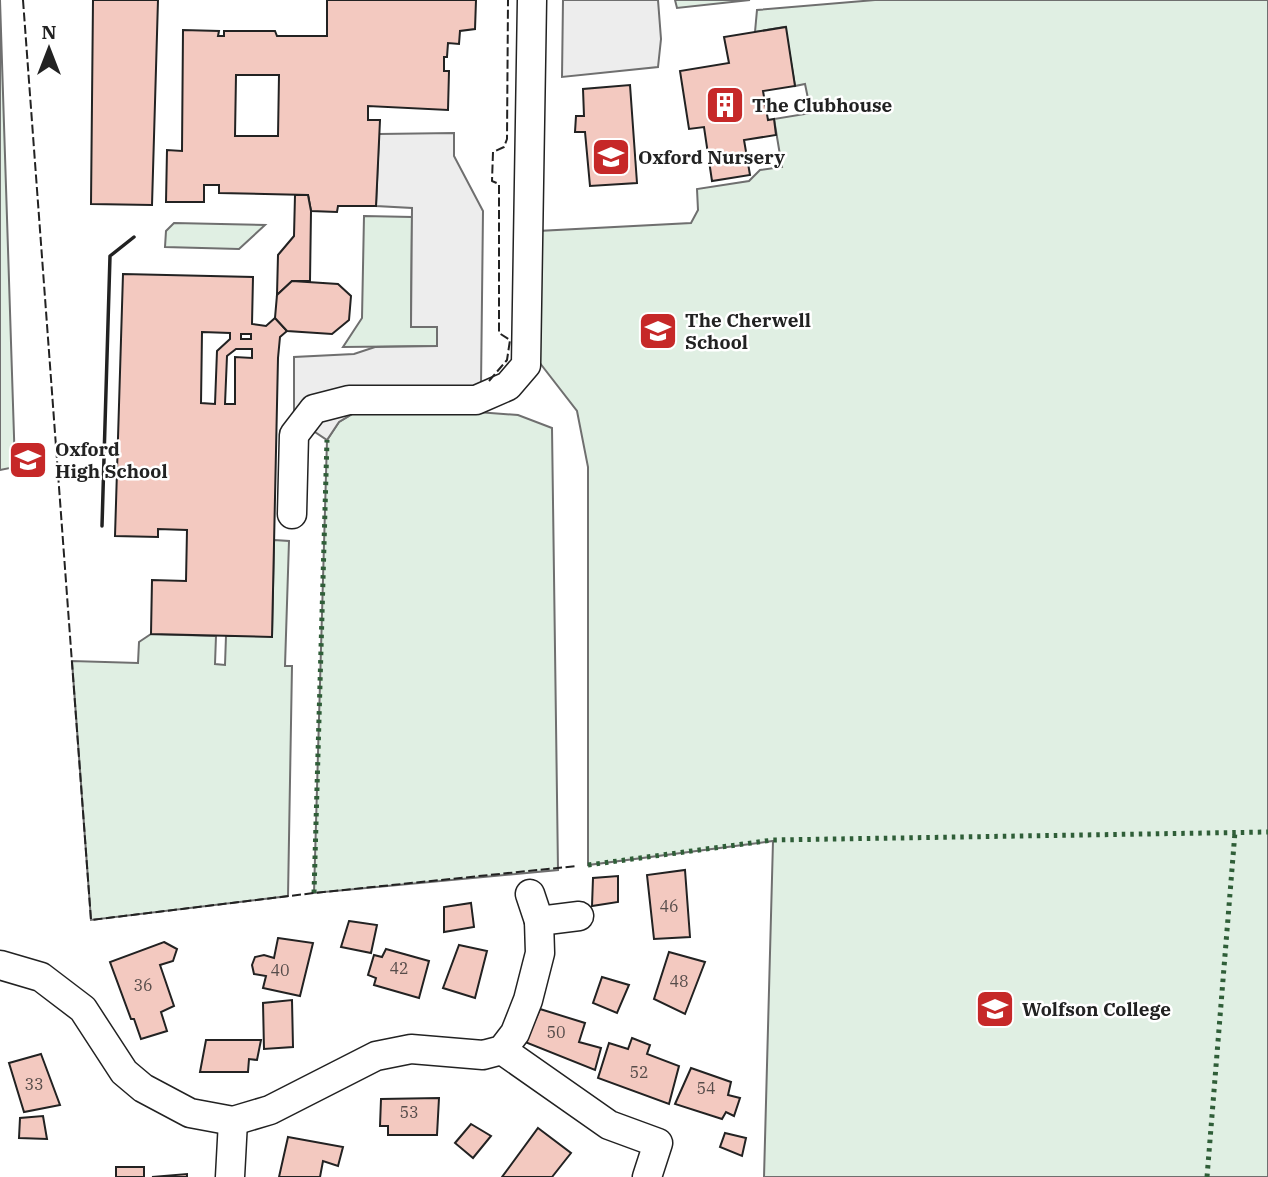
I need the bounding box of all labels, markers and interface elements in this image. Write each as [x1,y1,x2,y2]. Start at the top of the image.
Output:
north arrow [14,14,84,84]
text: N [41,20,57,44]
building icon: The Clubhouse [704,84,746,126]
place label: The Clubhouse [752,93,893,117]
school or university icon: Oxford Nursery [590,136,632,178]
place label: Oxford Nursery [638,145,785,169]
place label: The Cherwell School [685,308,811,354]
school or university icon: The Cherwell School [637,310,679,352]
place label: Oxford High School [55,437,168,483]
school or university icon: Oxford High School [7,439,49,481]
house number: 46 [659,896,679,916]
house number: 42 [389,958,409,978]
house number: 40 [270,960,290,980]
house number: 48 [669,971,689,991]
house number: 36 [133,975,153,995]
school or university icon: Wolfson College [974,988,1016,1030]
place label: Wolfson College [1022,997,1171,1021]
house number: 50 [546,1022,566,1042]
house number: 52 [629,1062,649,1082]
house number: 33 [24,1074,44,1094]
house number: 54 [696,1078,716,1098]
house number: 53 [399,1102,419,1122]

